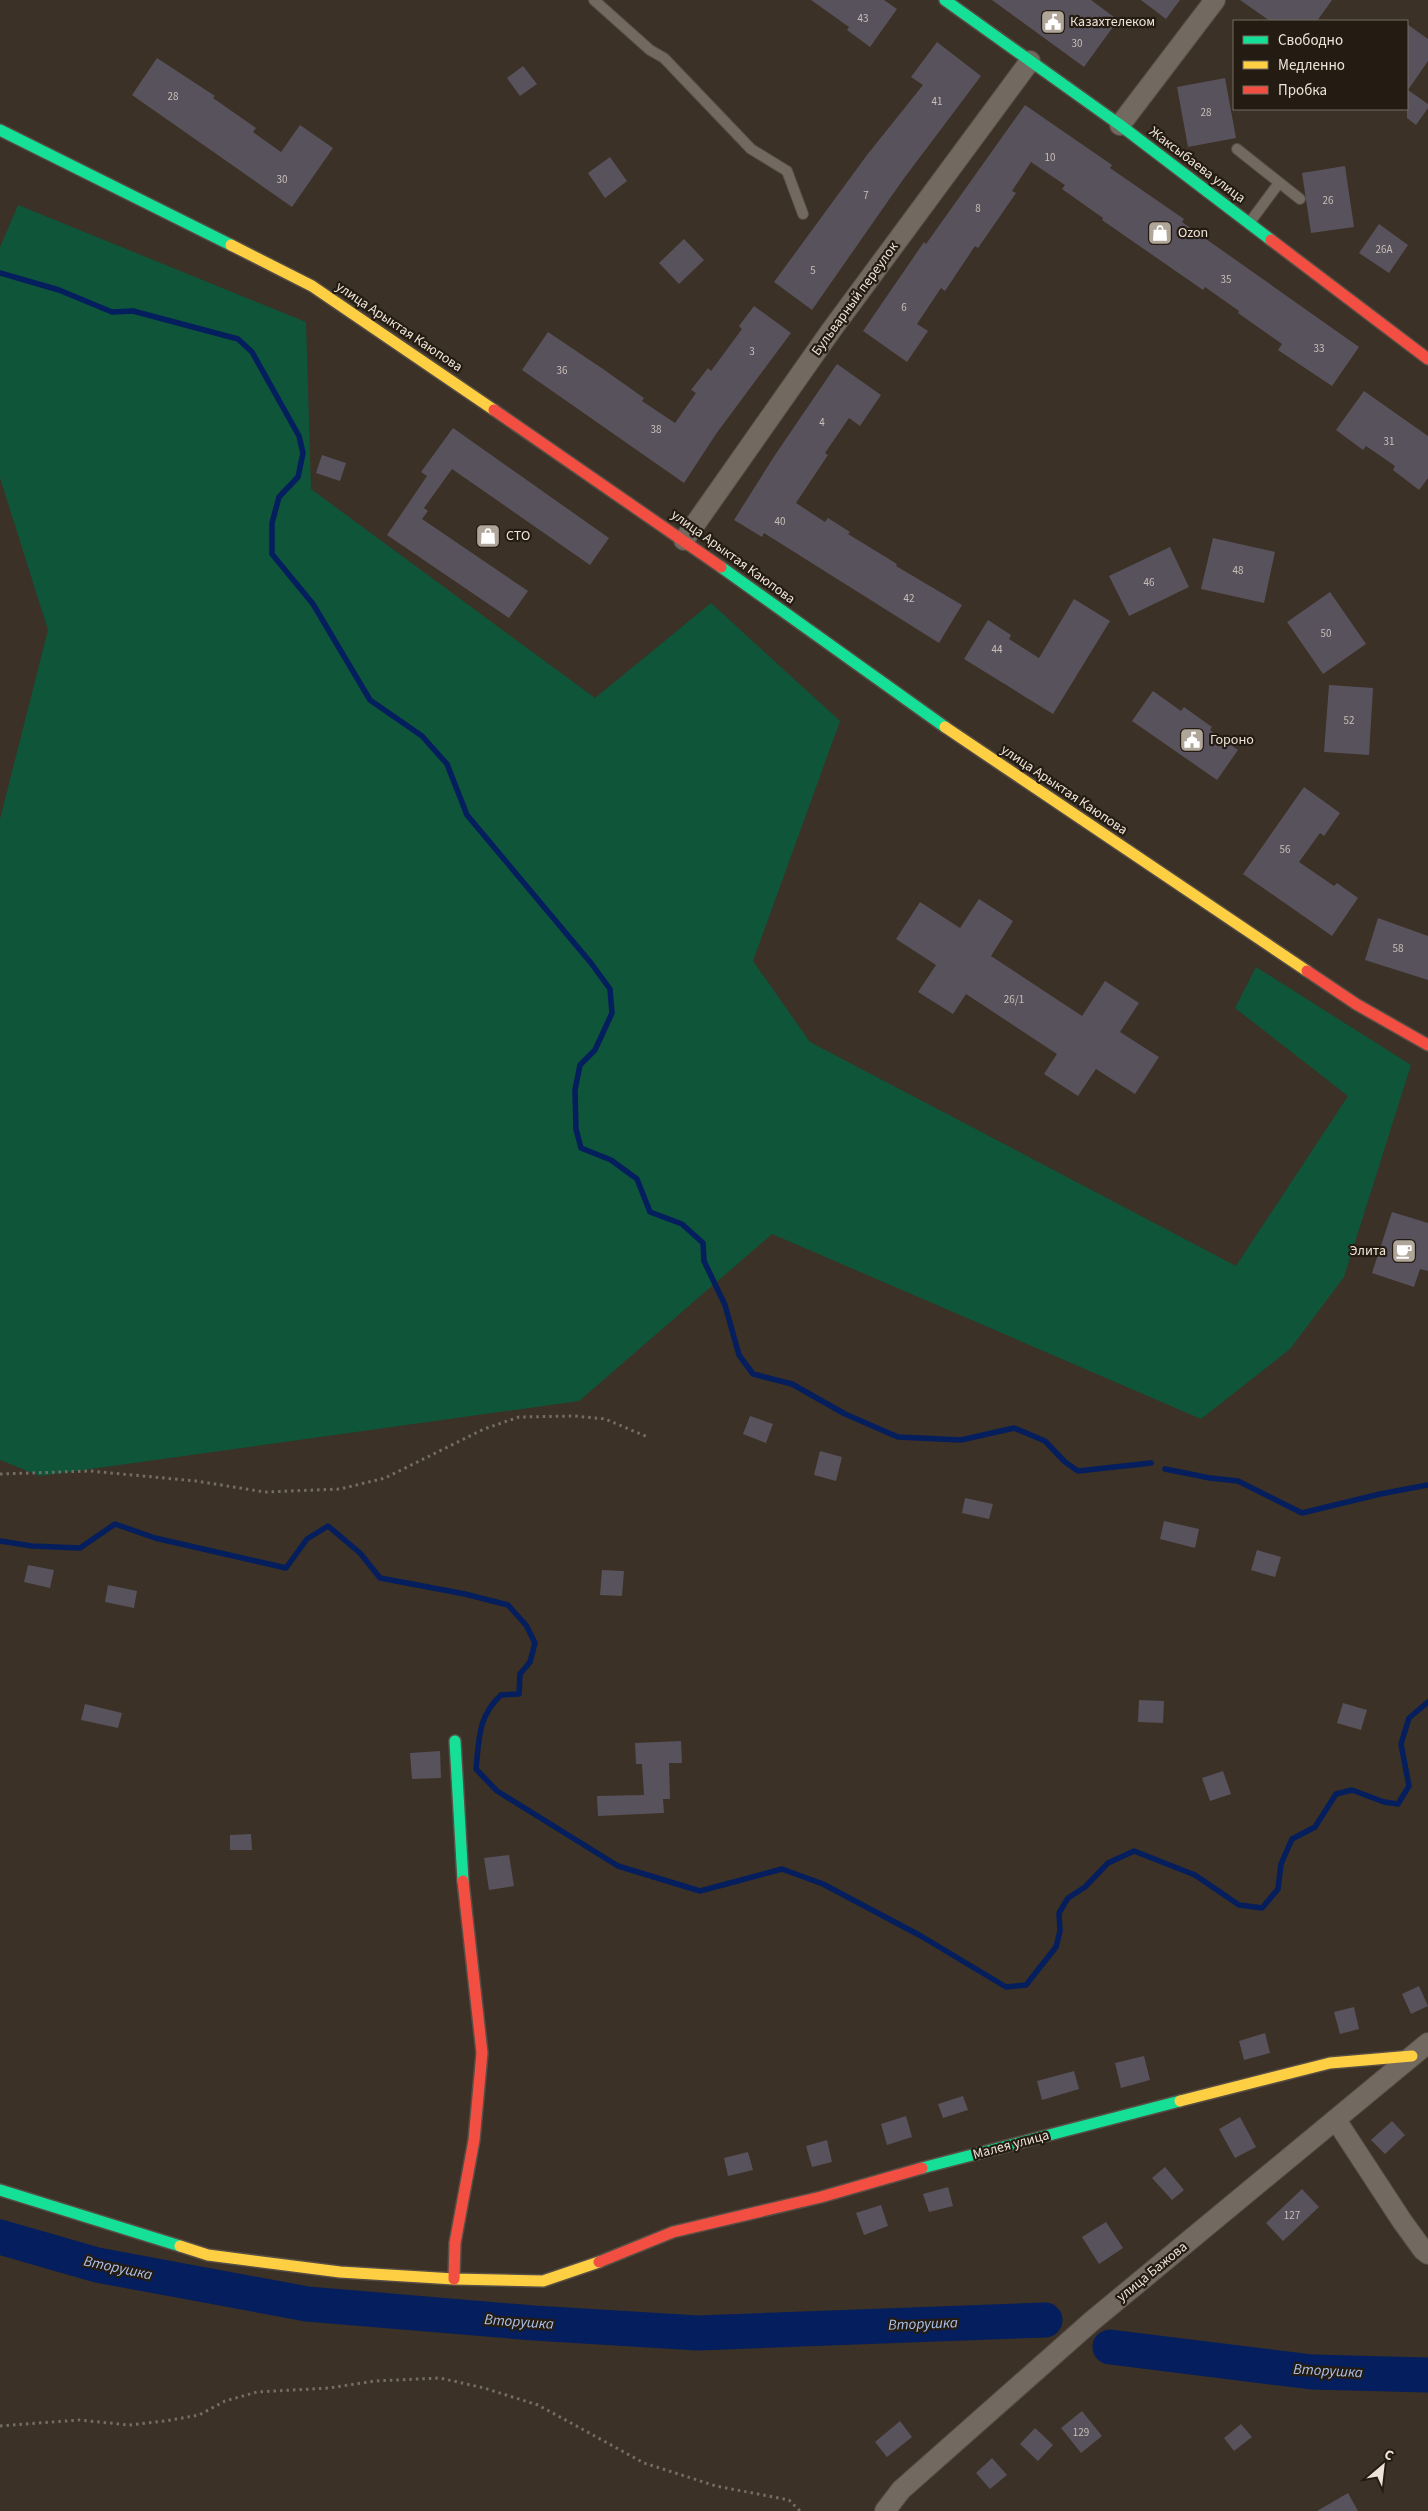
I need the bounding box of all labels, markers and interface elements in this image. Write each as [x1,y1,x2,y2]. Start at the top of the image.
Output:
public building icon: Казахтелеком [1040,9,1066,35]
house number: 43 [858,11,868,26]
place label: Казахтелеком [1070,12,1155,32]
legend [1233,20,1408,110]
text: Свободно [1278,30,1343,51]
house number: 30 [1072,36,1082,51]
text: Медленно [1278,55,1345,76]
text: Пробка [1278,80,1327,101]
house number: 28 [168,89,179,104]
house number: 41 [932,94,942,109]
house number: 28 [1201,105,1212,120]
street label: Жаксыбаева улица [1145,122,1249,208]
house number: 10 [1045,150,1055,165]
house number: 30 [277,172,287,187]
house number: 7 [863,188,869,203]
house number: 26 [1323,193,1334,208]
house number: 8 [975,201,981,216]
shop icon: Ozon [1147,220,1173,246]
place label: Ozon [1178,223,1208,243]
street label: Бульварный переулок [807,238,903,360]
house number: 26А [1376,242,1392,257]
house number: 5 [810,263,816,278]
house number: 35 [1221,272,1231,287]
street label: улица Арыктая Каюпова [332,277,466,377]
house number: 6 [901,300,907,315]
house number: 33 [1314,341,1324,356]
house number: 3 [749,344,755,359]
house number: 36 [557,363,568,378]
house number: 4 [819,415,825,430]
house number: 38 [651,422,662,437]
house number: 31 [1384,434,1394,449]
street label: улица Арыктая Каюпова [667,505,799,609]
house number: 40 [775,514,785,529]
shop icon: СТО [475,523,501,549]
place label: СТО [506,526,530,546]
house number: 48 [1233,563,1244,578]
house number: 46 [1144,575,1155,590]
house number: 42 [904,591,914,606]
house number: 50 [1321,626,1331,641]
house number: 44 [992,642,1003,657]
house number: 52 [1344,713,1354,728]
public building icon: Гороно [1179,727,1205,753]
place label: Гороно [1210,730,1254,750]
street label: улица Арыктая Каюпова [997,740,1131,840]
house number: 56 [1280,842,1291,857]
house number: 58 [1393,941,1404,956]
house number: 26/1 [1004,992,1024,1007]
cafe icon: Элита [1391,1238,1417,1264]
place label: Элита [1350,1241,1386,1261]
street label: Малея улица [971,2125,1051,2165]
house number: 127 [1284,2208,1300,2223]
street label: улица Бажова [1112,2237,1192,2307]
water label: Вторушка [82,2250,154,2286]
water label: Вторушка [483,2309,555,2335]
water label: Вторушка [888,2312,958,2336]
water label: Вторушка [1293,2359,1363,2383]
house number: 129 [1073,2425,1089,2440]
north arrow [1358,2441,1408,2491]
text: С [1380,2445,1397,2466]

